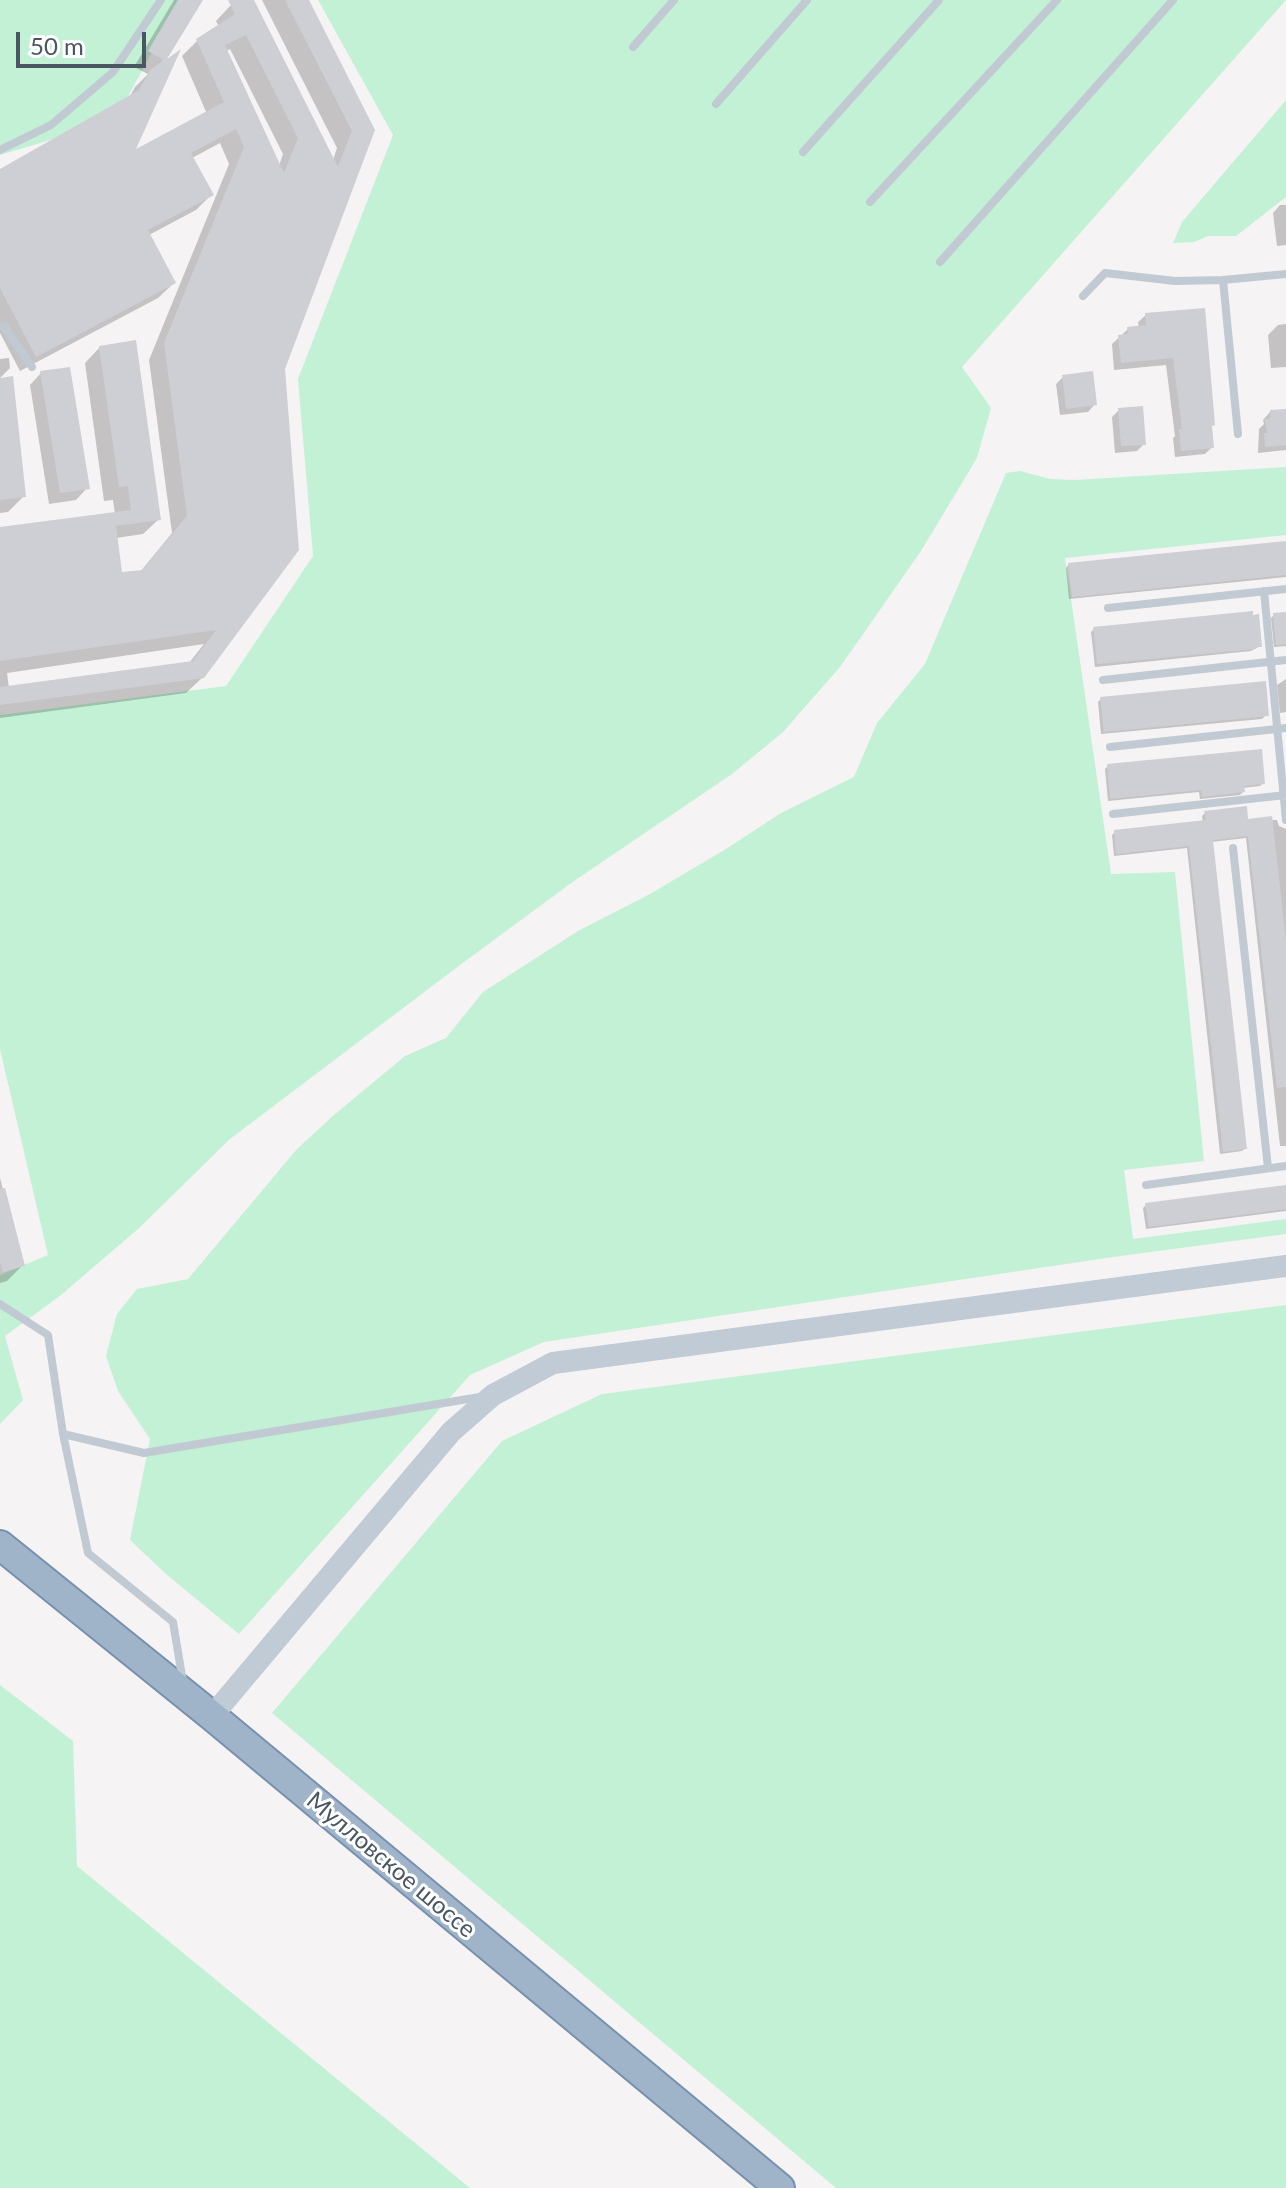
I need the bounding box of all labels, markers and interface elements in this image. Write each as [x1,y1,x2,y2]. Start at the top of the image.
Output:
scale bar [20,16,150,66]
text: 50 m [30,31,84,60]
street label: Мулловское шоссе [301,1786,481,1944]

